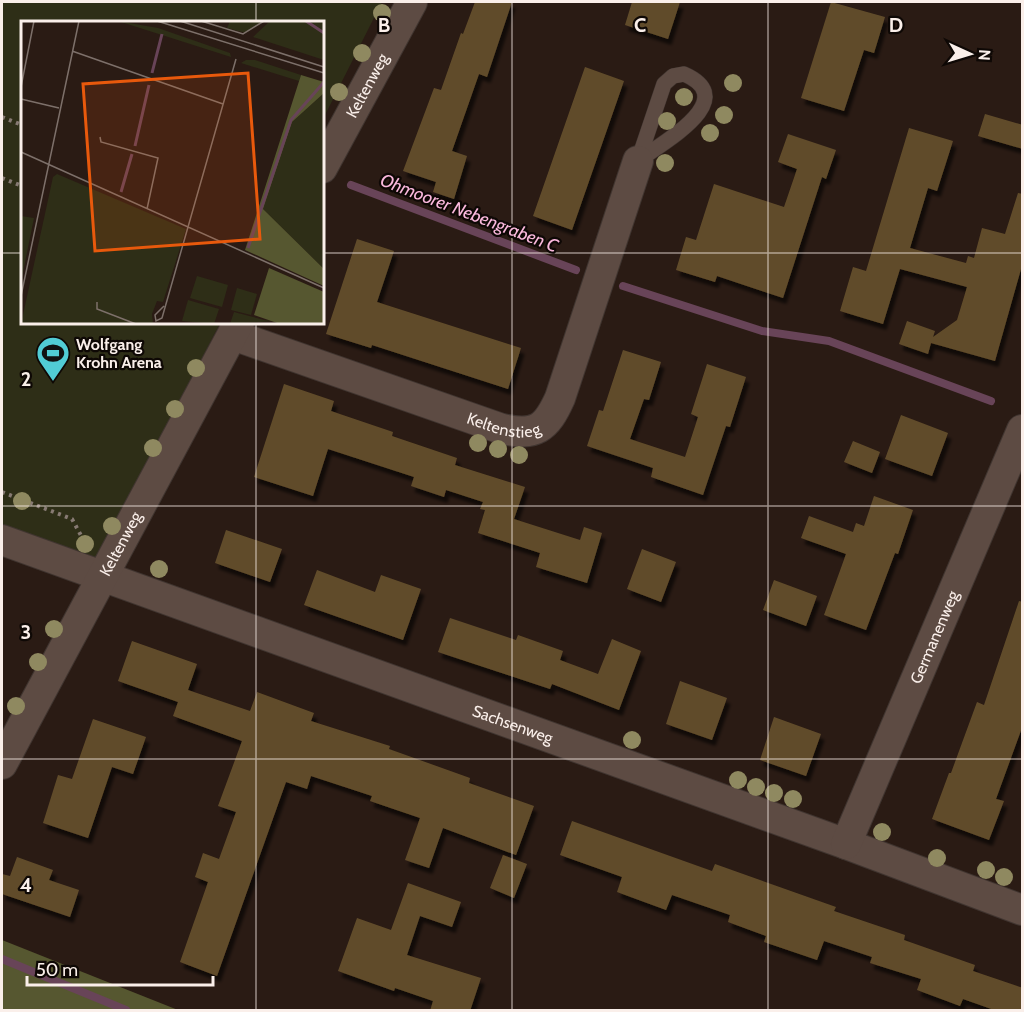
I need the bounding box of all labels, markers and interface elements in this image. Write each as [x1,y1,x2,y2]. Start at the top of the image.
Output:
text: B [378,13,390,37]
text: C [634,13,646,37]
text: D [889,13,903,37]
inset map [21,21,324,324]
north arrow [940,24,1000,84]
street label: Keltenweg [342,49,392,121]
text: N [975,49,994,61]
water label: Ohmoorer Nebengraben C [377,169,562,257]
sports icon: Wolfgang Krohn Arena [35,335,71,382]
place label: Wolfgang Krohn Arena [76,335,162,372]
text: 2 [21,367,31,391]
street label: Keltenstieg [465,408,544,441]
street label: Keltenweg [95,507,146,579]
street label: Germanenweg [906,587,963,686]
text: 3 [21,620,31,644]
street label: Sachsenweg [470,701,557,748]
text: 4 [20,873,32,897]
scale bar [27,949,213,987]
text: 50 m [36,959,78,981]

